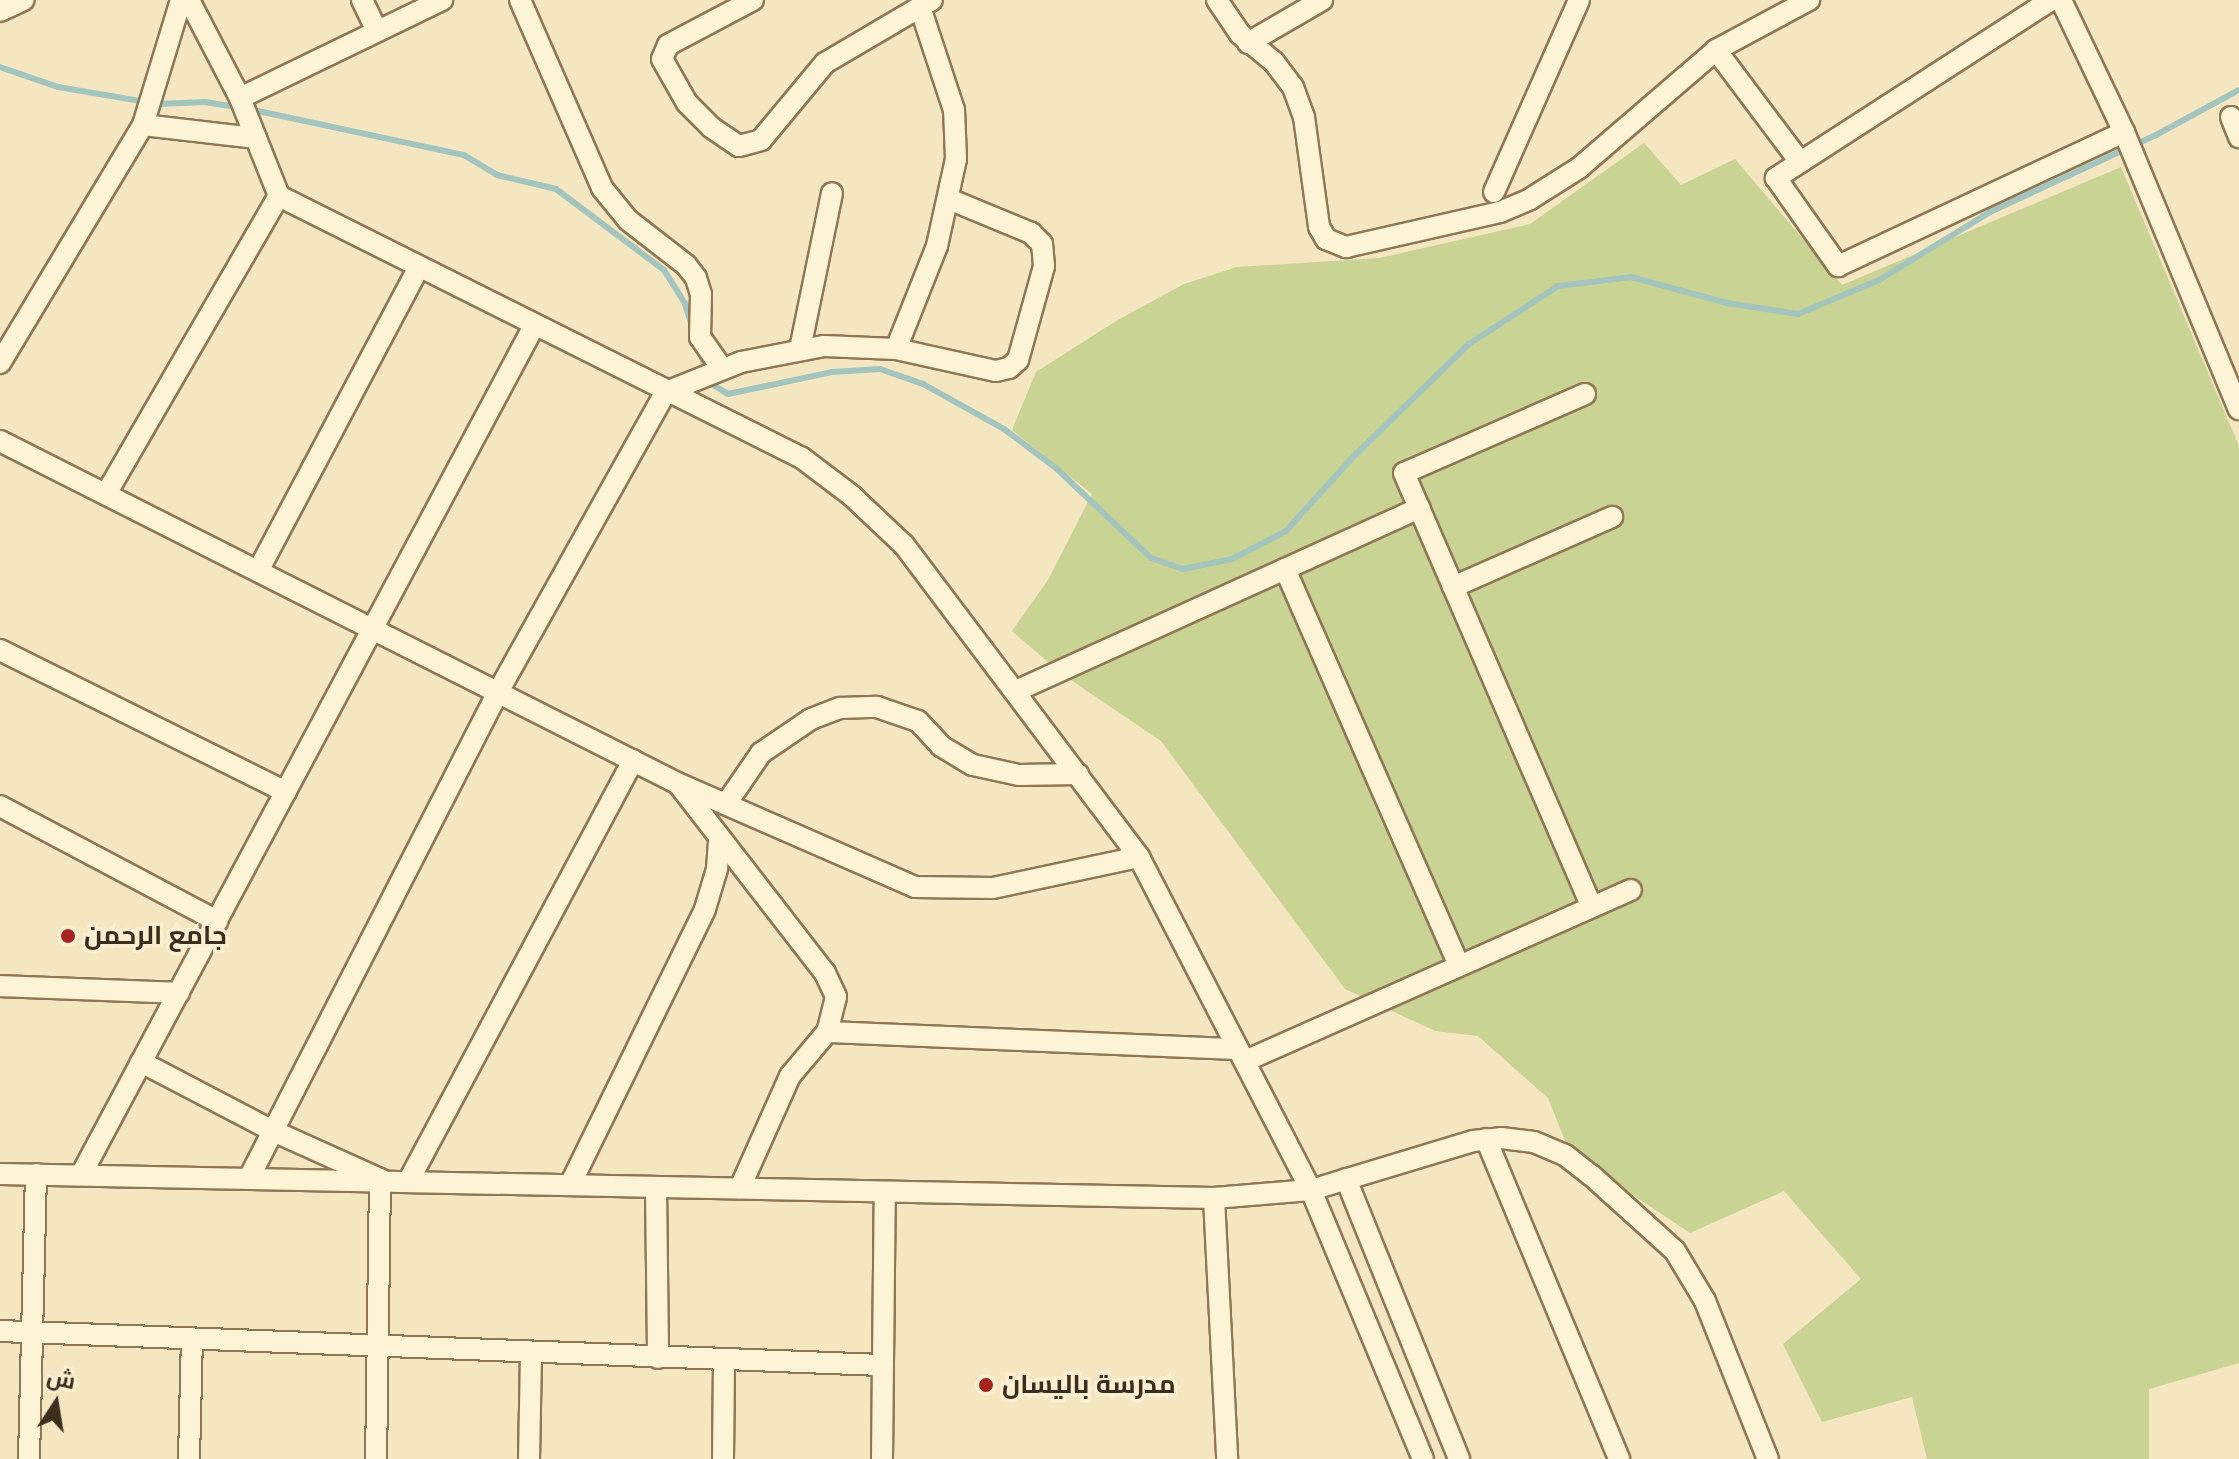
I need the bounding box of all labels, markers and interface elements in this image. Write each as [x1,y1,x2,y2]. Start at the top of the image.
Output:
place label: جامع الرحمن [84,920,227,952]
marker: جامع الرحمن [59,927,77,945]
north arrow [16,1363,96,1443]
text: ش [45,1364,77,1394]
place label: مدرسة بالیسان [1002,1369,1176,1401]
marker: مدرسة بالیسان [977,1376,995,1394]

